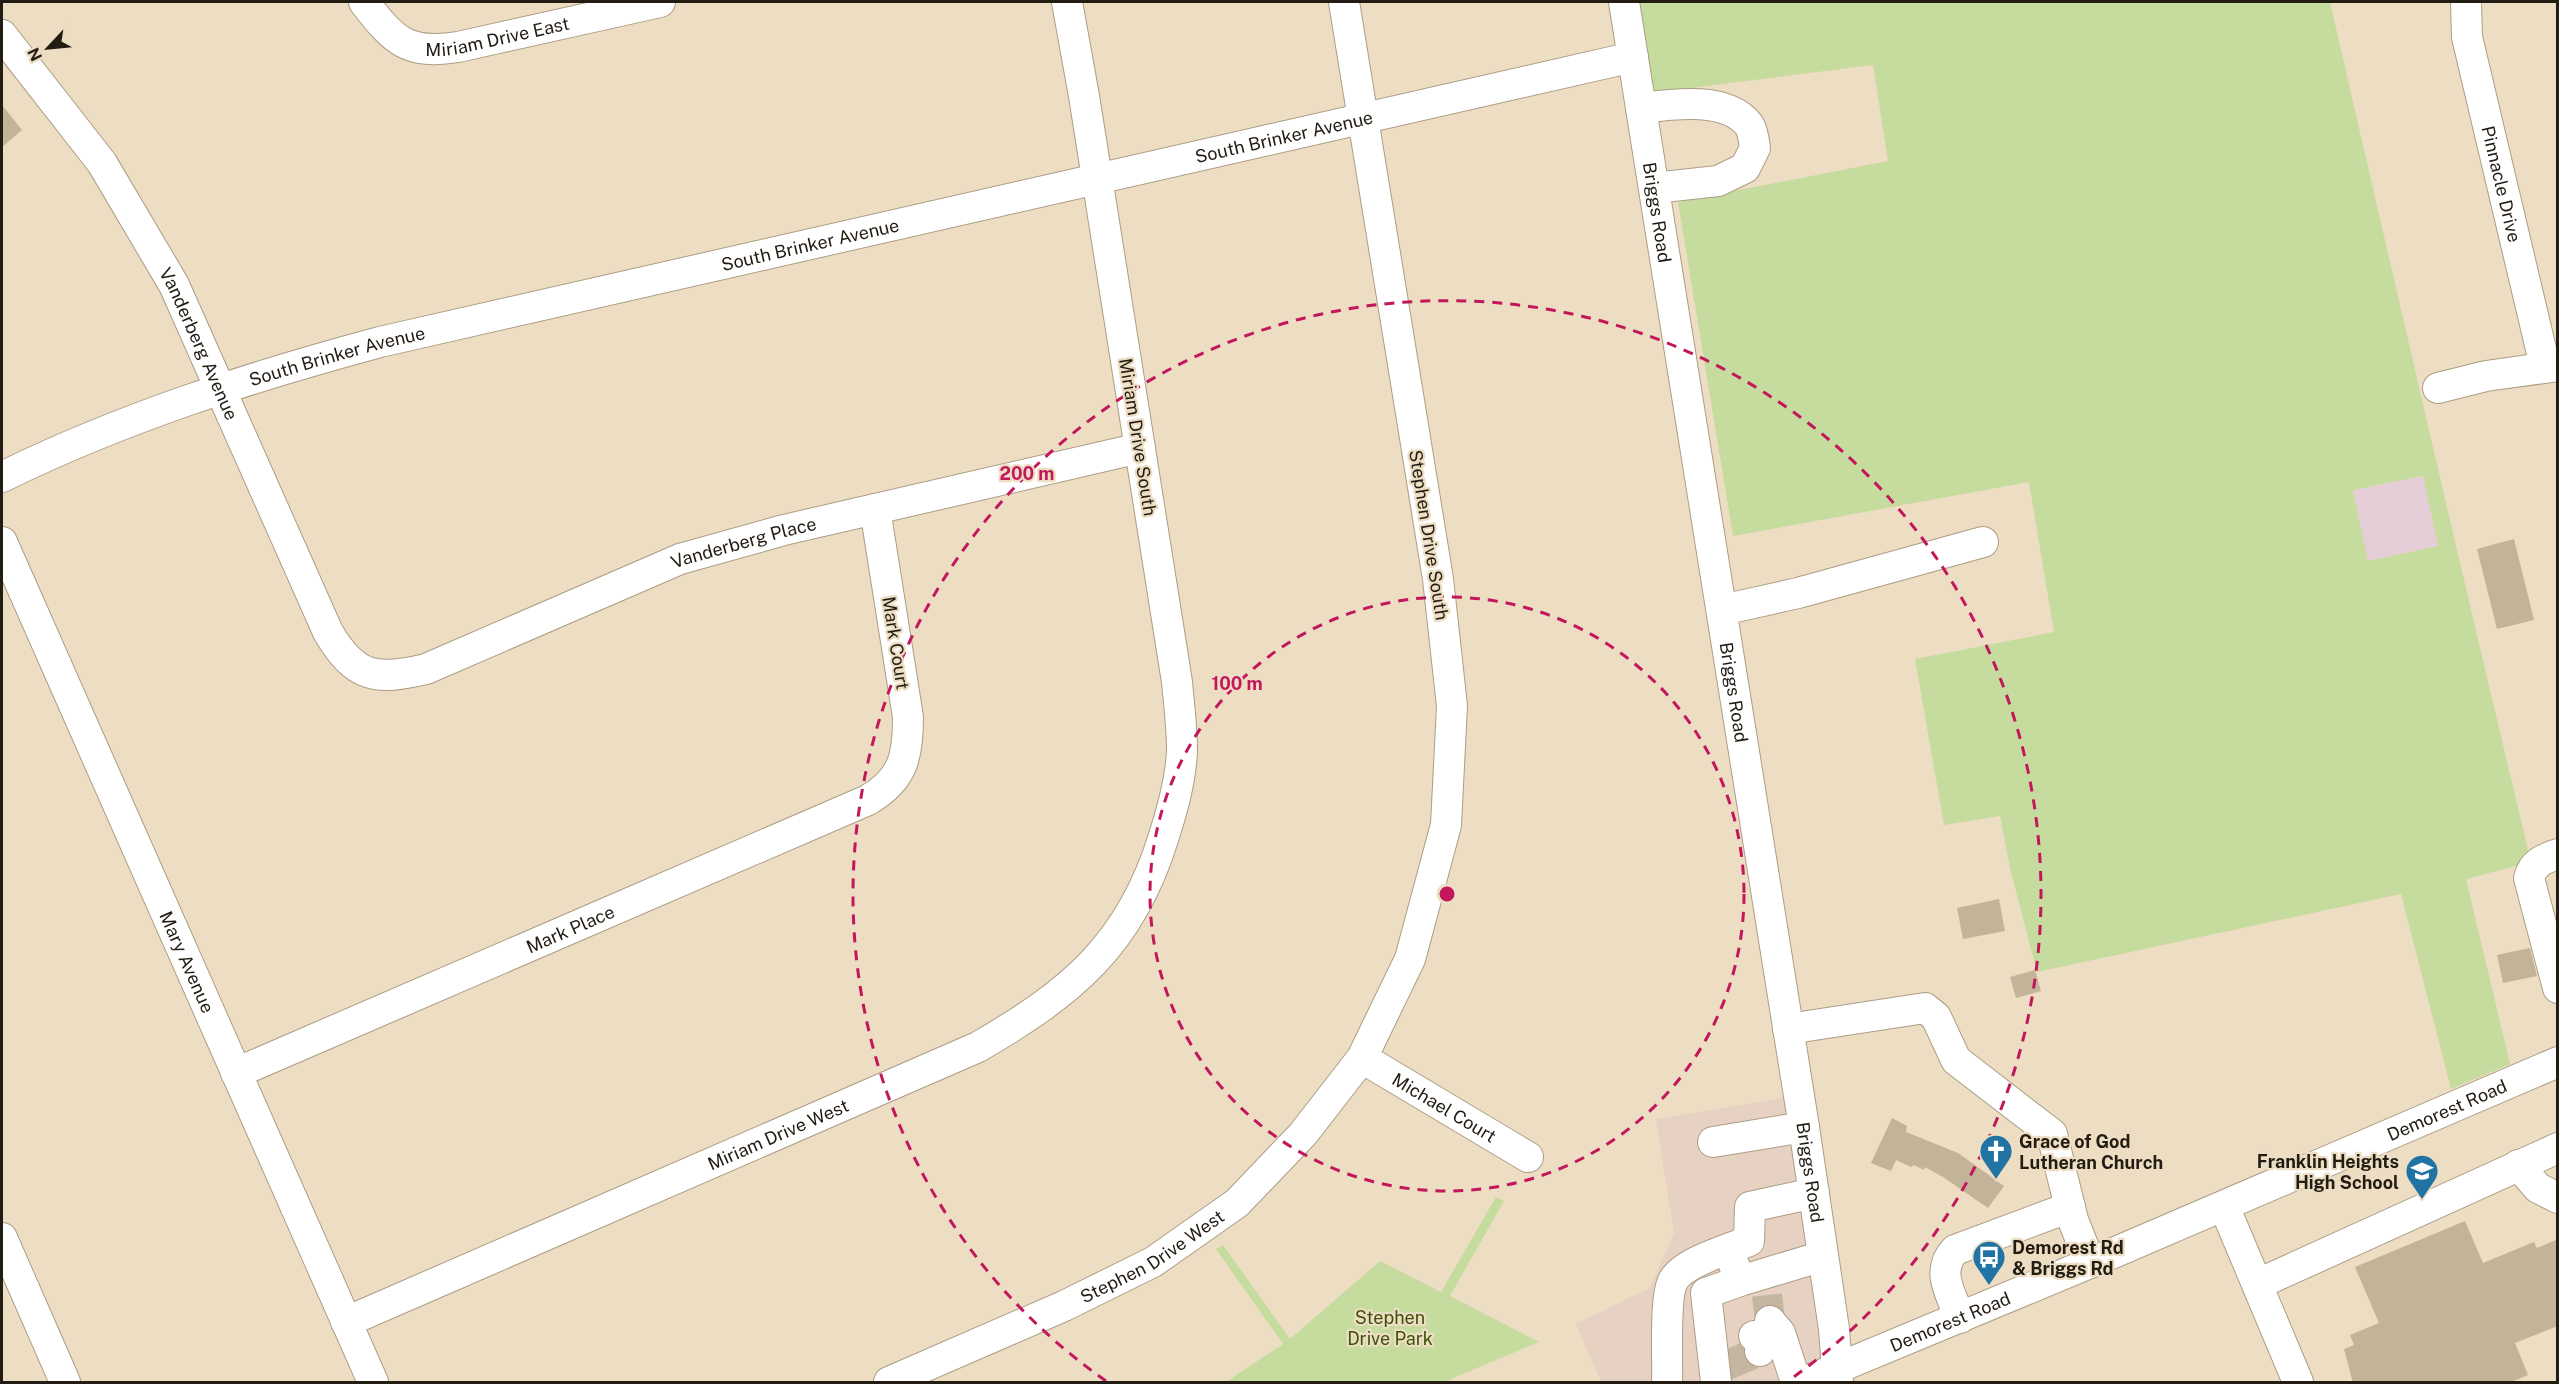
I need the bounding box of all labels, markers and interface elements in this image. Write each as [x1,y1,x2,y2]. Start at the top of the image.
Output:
street label: Miriam Drive East [425,12,571,60]
north arrow [18,18,78,78]
text: N [24,45,46,64]
street label: South Brinker Avenue [1193,106,1375,167]
street label: Pinnacle Drive [2478,124,2526,244]
street label: Briggs Road [1639,161,1676,264]
street label: South Brinker Avenue [719,214,901,275]
street label: Vanderberg Avenue [156,264,243,423]
street label: South Brinker Avenue [246,322,427,390]
street label: Miriam Drive South [1115,357,1161,517]
street label: Stephen Drive South [1405,448,1453,622]
text: 200 m [1000,463,1054,484]
street label: Vanderberg Place [668,512,818,572]
street label: Mark Court [878,595,914,691]
street label: Briggs Road [1716,640,1753,744]
text: 100 m [1211,673,1263,694]
centre of rings [1437,884,1457,904]
street label: Mark Place [523,900,618,957]
street label: Mary Avenue [156,908,219,1016]
street label: Michael Court [1389,1068,1500,1146]
street label: Demorest Road [2384,1075,2510,1145]
street label: Miriam Drive West [704,1094,851,1174]
street label: Briggs Road [1793,1120,1829,1224]
place label: Grace of God Lutheran Church [2019,1131,2163,1173]
church icon: Grace of God Lutheran Church [1978,1133,2014,1180]
place label: Franklin Heights High School [2257,1151,2399,1193]
school or university icon: Franklin Heights High School [2404,1153,2440,1200]
street label: Stephen Drive West [1076,1205,1228,1307]
place label: Demorest Rd & Briggs Rd [2012,1237,2124,1279]
bus stop icon: Demorest Rd & Briggs Rd [1971,1239,2007,1286]
street label: Demorest Road [1887,1287,2013,1356]
park label: Stephen Drive Park [1347,1307,1433,1349]

